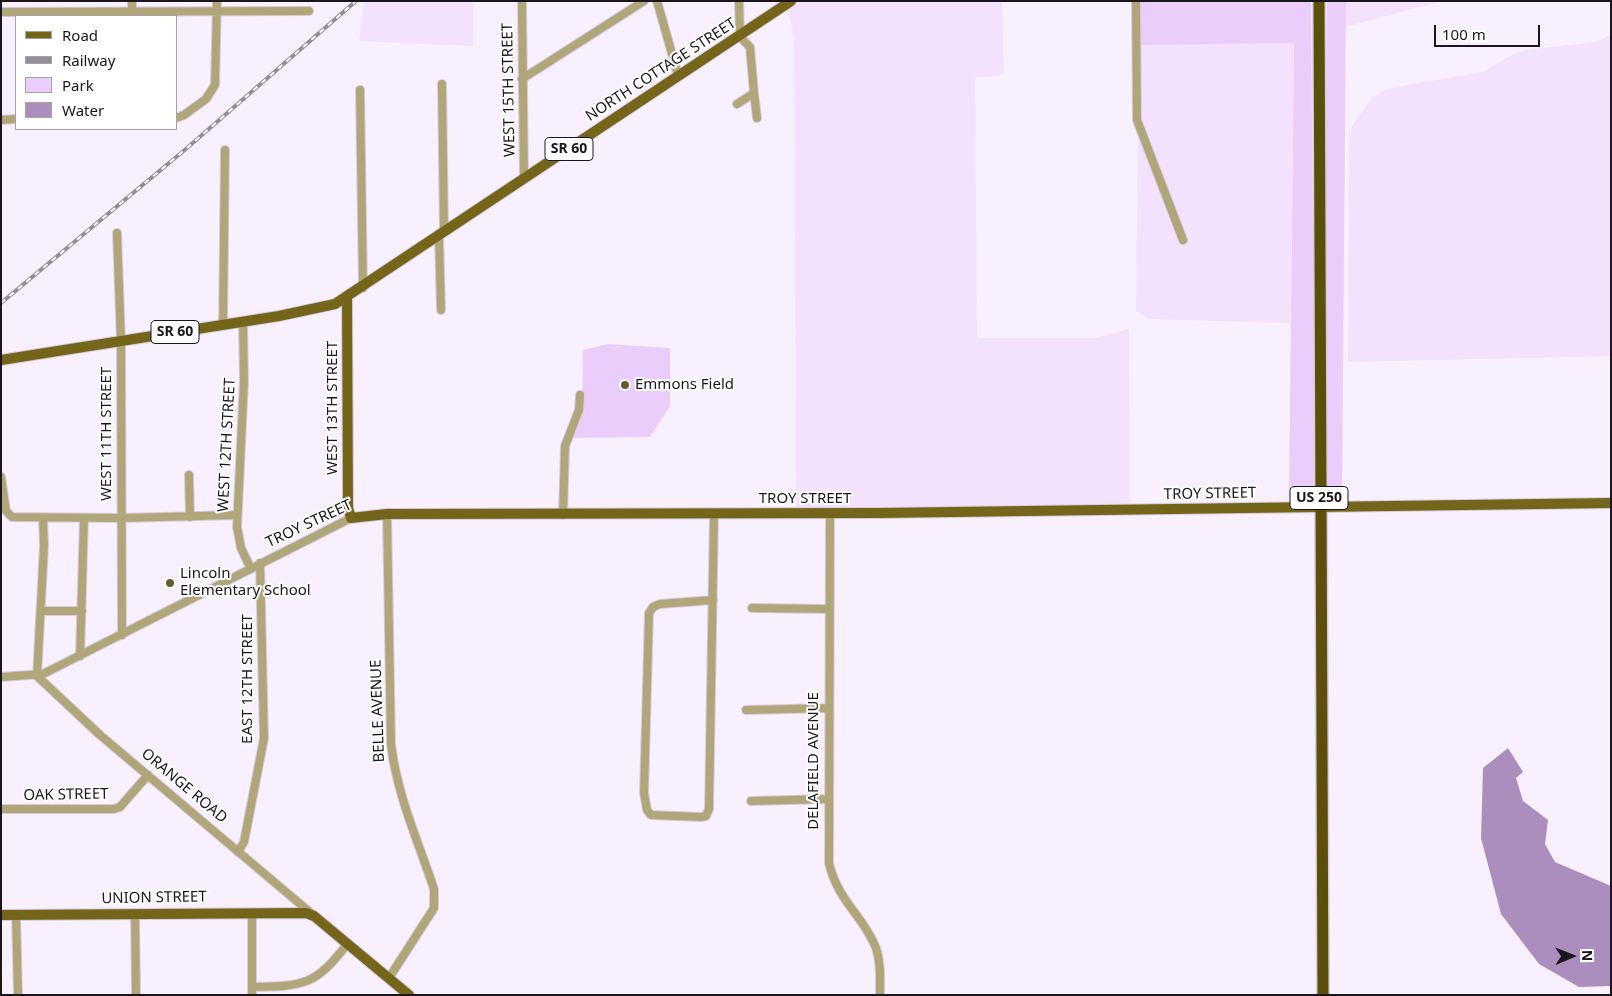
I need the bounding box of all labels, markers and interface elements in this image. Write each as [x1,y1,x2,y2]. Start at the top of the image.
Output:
legend [15,15,178,130]
street label: NORTH COTTAGE STREET [582,15,740,125]
scale bar [1437,15,1543,47]
street label: WEST 15TH STREET [499,23,519,157]
text: 100 m [1442,24,1486,44]
text: Road [62,25,98,45]
text: Railway [62,50,115,70]
text: Park [62,75,94,95]
text: Water [62,100,104,120]
road number: SR 60 [545,138,593,160]
road number: SR 60 [151,321,199,344]
street label: WEST 13TH STREET [324,341,342,475]
street label: WEST 11TH STREET [98,367,116,501]
place label: Emmons Field [635,376,734,394]
street label: WEST 12TH STREET [215,378,239,512]
marker: Emmons Field [619,379,631,391]
street label: TROY STREET [1164,484,1256,504]
road number: US 250 [1290,486,1348,509]
street label: TROY STREET [759,490,851,508]
street label: TROY STREET [263,496,355,552]
place label: Lincoln Elementary School [180,565,311,600]
marker: Lincoln Elementary School [164,577,176,589]
street label: EAST 12TH STREET [239,614,257,744]
street label: BELLE AVENUE [367,659,389,763]
street label: DELAFIELD AVENUE [805,692,823,830]
street label: ORANGE ROAD [137,745,231,827]
street label: OAK STREET [23,785,109,805]
street label: UNION STREET [101,888,207,908]
north arrow [1547,931,1597,981]
text: N [1578,950,1597,962]

